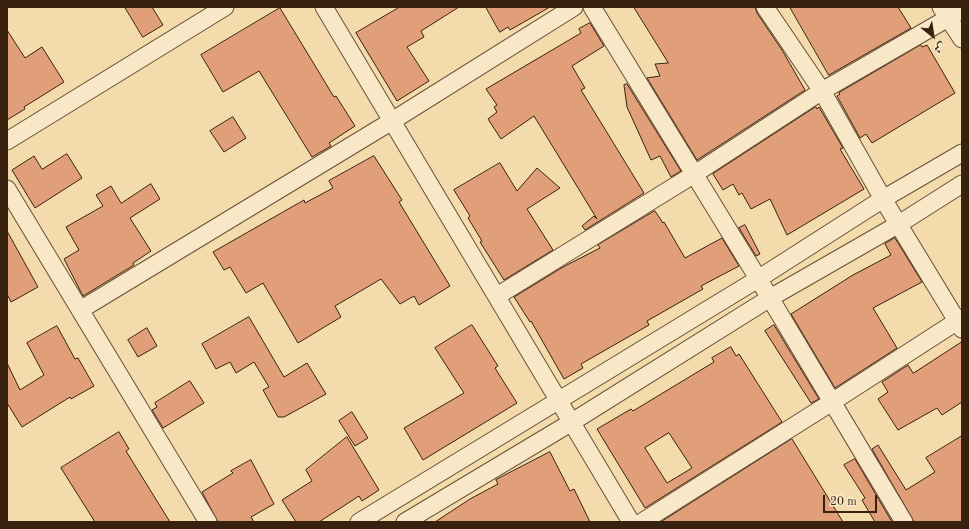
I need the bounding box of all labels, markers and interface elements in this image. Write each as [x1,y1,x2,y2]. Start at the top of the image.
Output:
north arrow [913,16,953,56]
text: ش [932,39,947,54]
scale bar [825,487,879,513]
text: 20 m [830,496,857,508]

